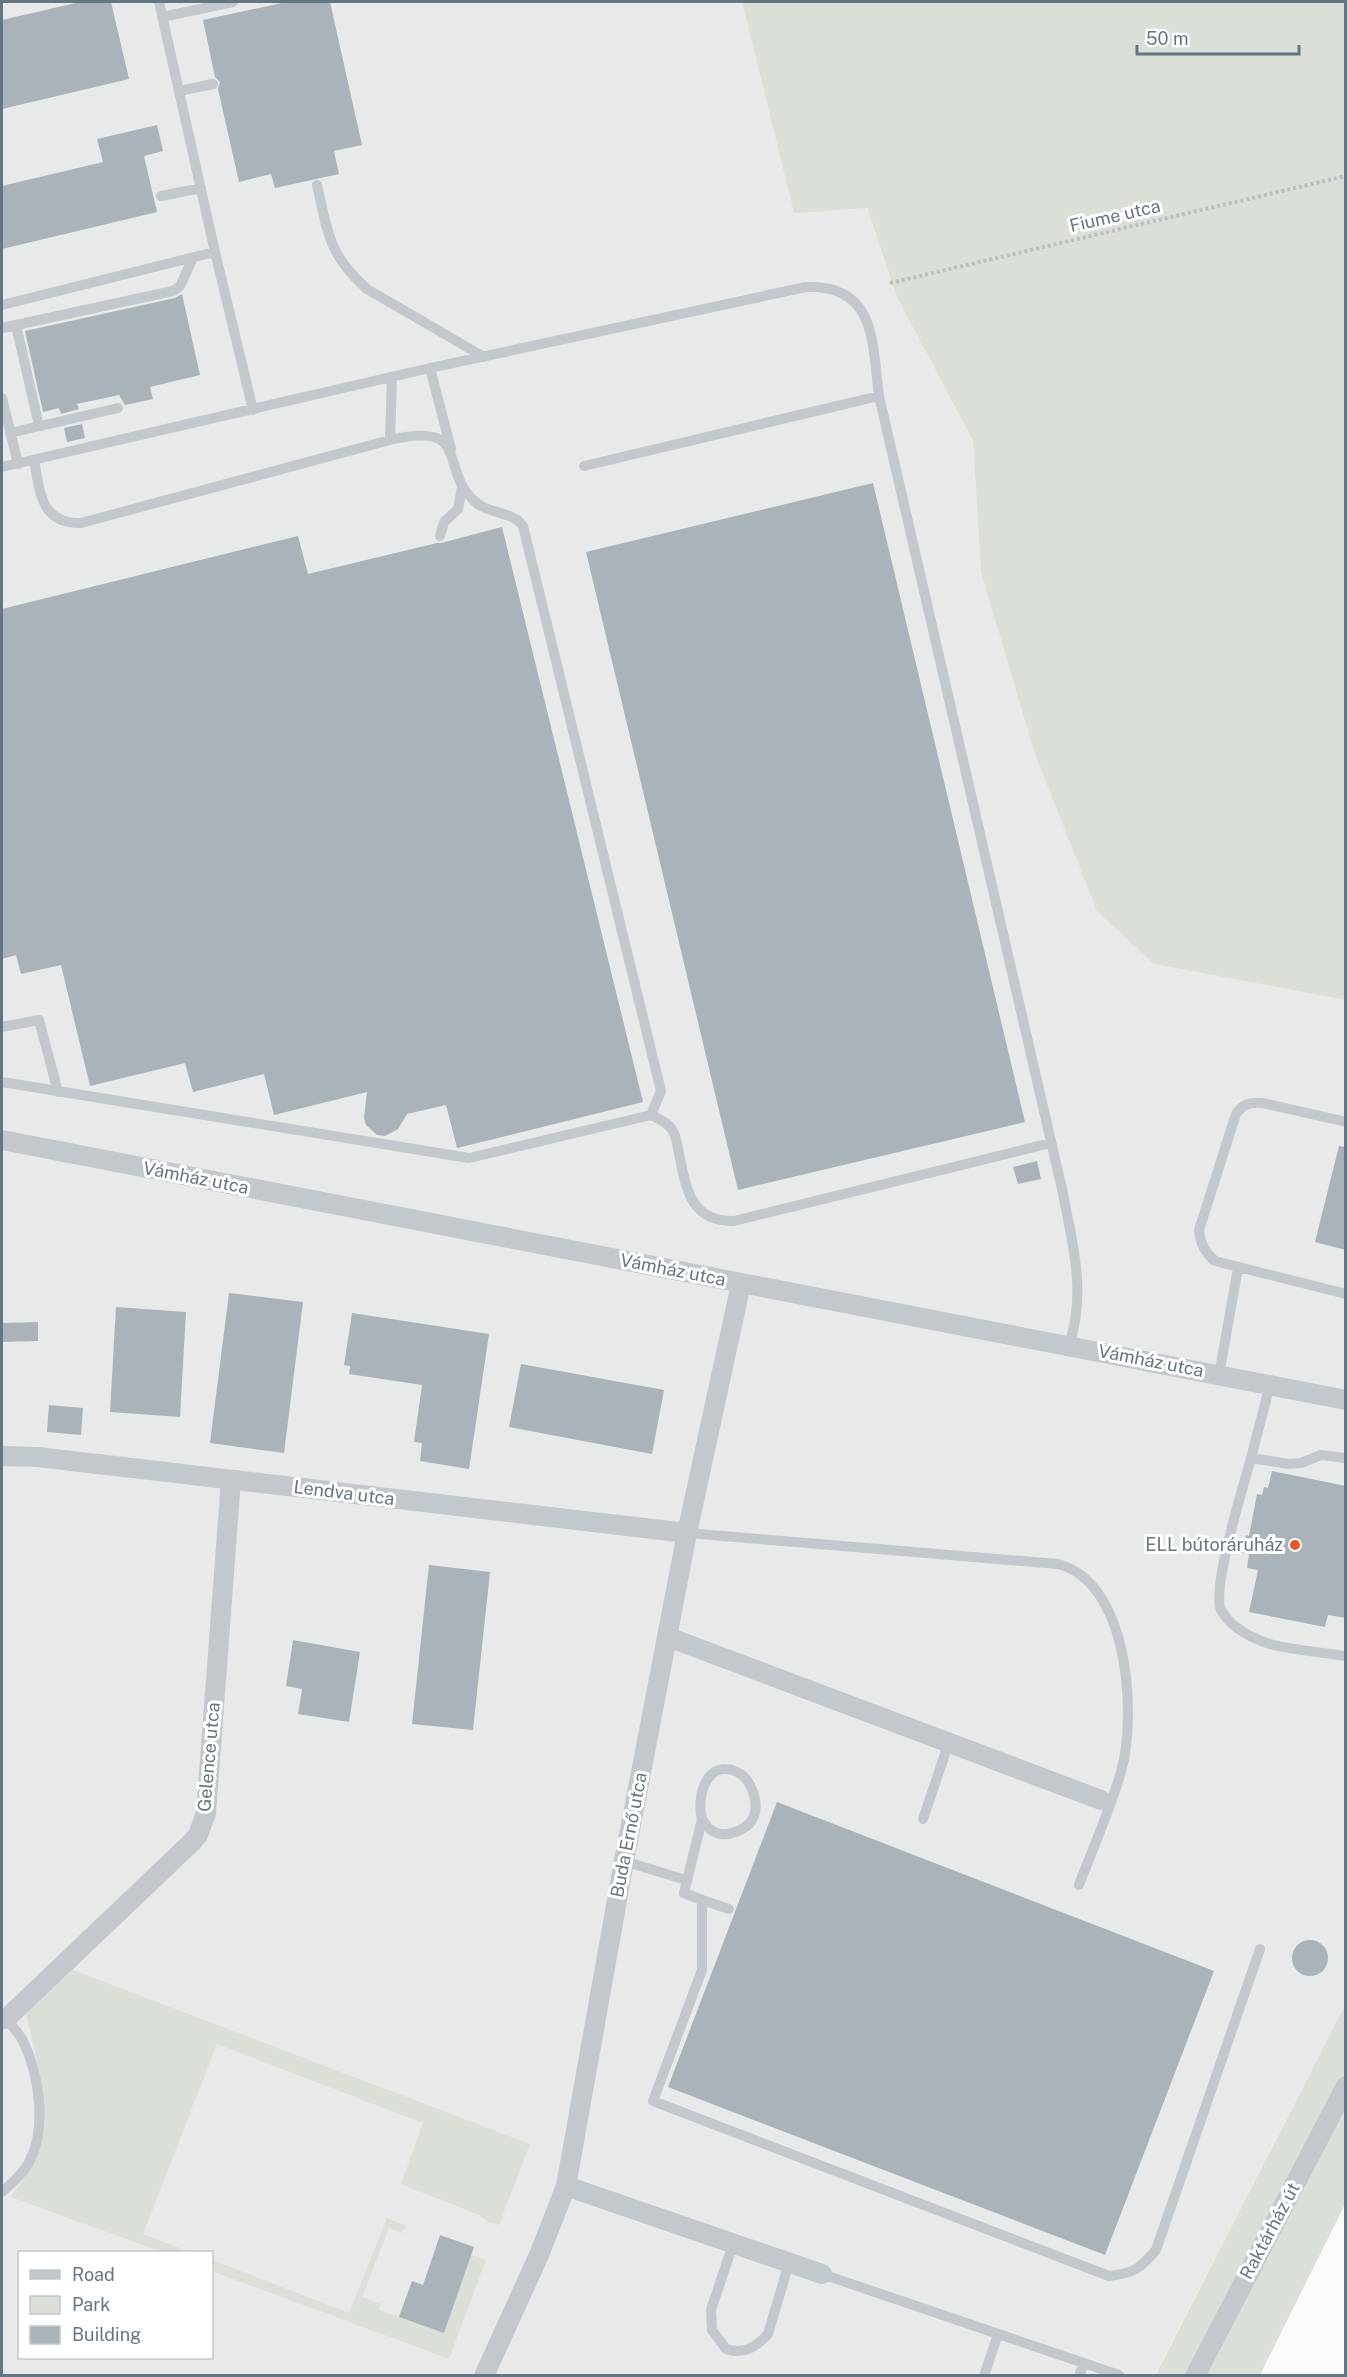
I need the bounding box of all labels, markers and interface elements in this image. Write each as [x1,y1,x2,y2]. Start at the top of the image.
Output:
scale bar [1137,18,1299,56]
text: 50 m [1146,28,1189,49]
street label: Fiume utca [1067,195,1162,236]
street label: Vámház utca [142,1157,251,1198]
street label: Vámház utca [619,1249,728,1290]
street label: Vámház utca [1097,1340,1206,1381]
street label: Lendva utca [292,1476,396,1509]
place label: ELL bútoráruház [1145,1534,1283,1555]
marker: ELL bútoráruház [1288,1538,1302,1552]
street label: Gelence utca [193,1701,224,1813]
street label: Buda Ernő utca [606,1770,651,1899]
street label: Raktárház út [1235,2179,1304,2283]
legend [18,2251,213,2359]
text: Road [72,2264,115,2285]
text: Park [72,2294,110,2315]
text: Building [72,2324,141,2345]

